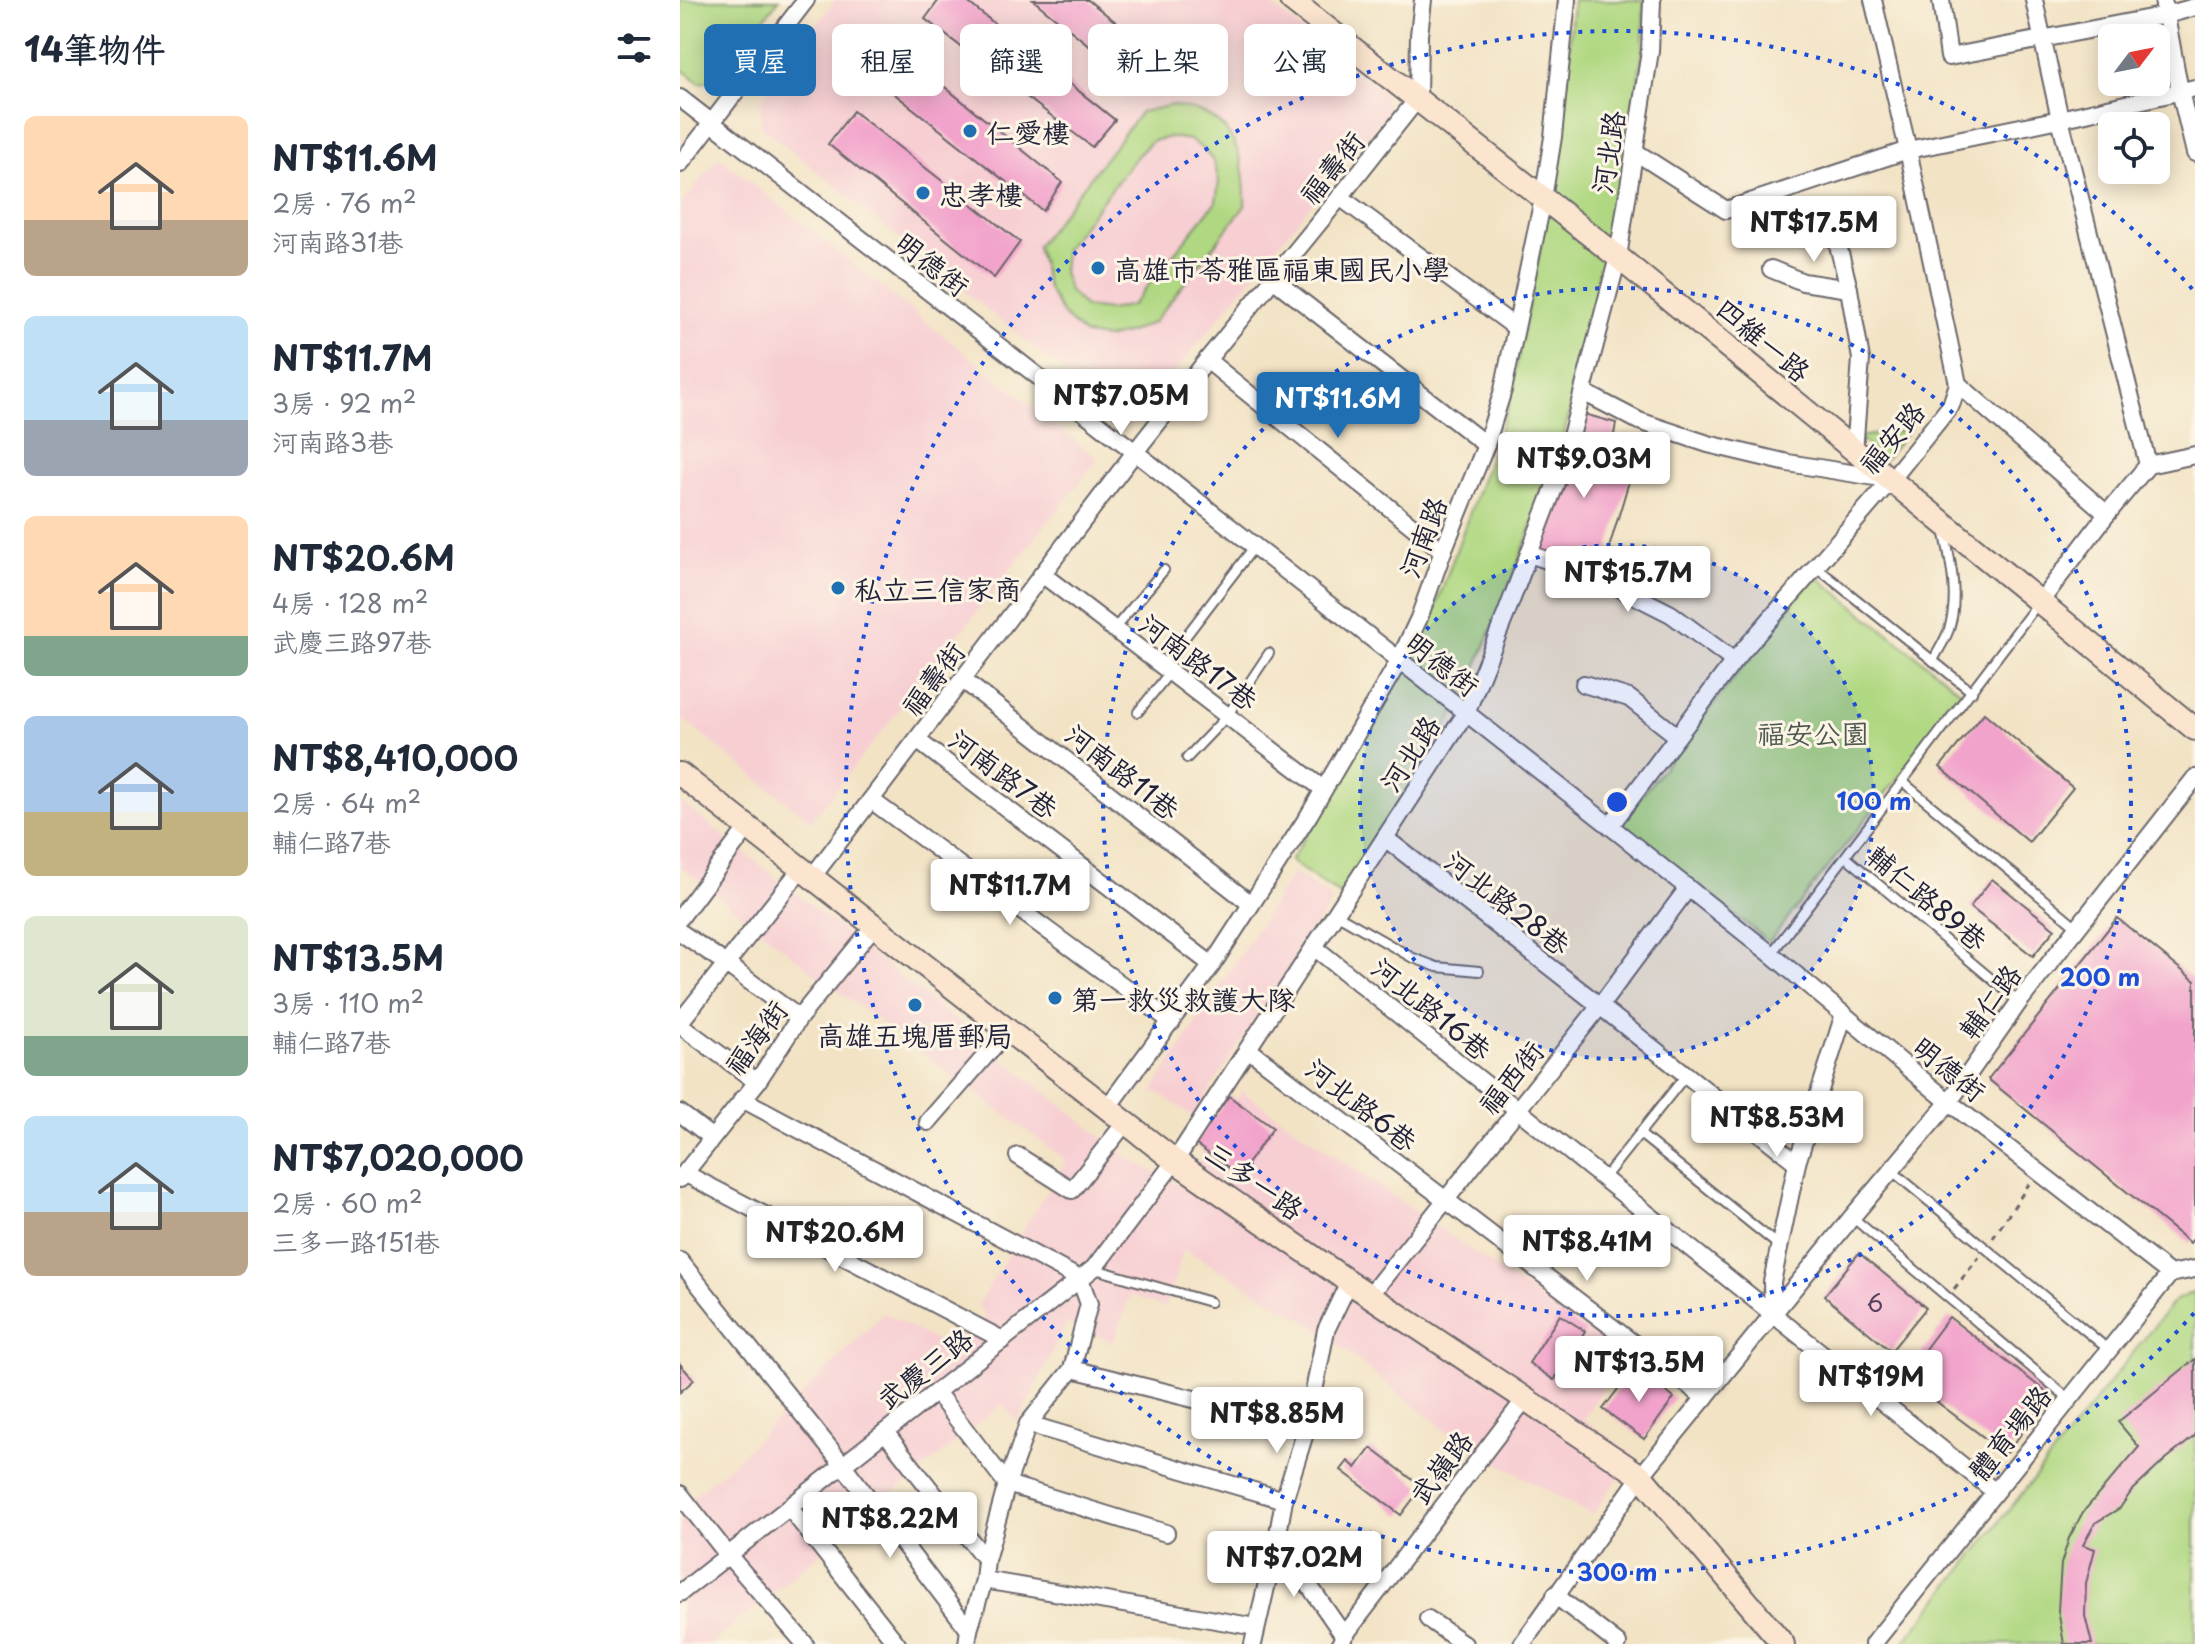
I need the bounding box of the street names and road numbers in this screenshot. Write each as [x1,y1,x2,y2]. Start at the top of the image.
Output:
street label: 河北路 [1579,107,1635,197]
street label: 福壽街 [1288,121,1374,213]
street label: 明德街 [887,220,979,306]
street label: 四維一路 [1707,287,1821,391]
street label: 福安路 [1848,391,1934,483]
street label: 河南路 [1387,490,1457,584]
street label: 河南路17巷 [1130,602,1268,721]
street label: 明德街 [1397,620,1489,706]
street label: 福壽街 [890,632,974,724]
street label: 河北路 [1368,706,1450,800]
street label: 河南路11巷 [1056,712,1190,830]
street label: 河南路7巷 [940,717,1069,829]
street label: 輔仁路89巷 [1858,834,1998,961]
street label: 河北路28巷 [1436,839,1581,965]
street label: 河北路16巷 [1362,946,1502,1071]
street label: 輔仁路 [1947,954,2031,1048]
street label: 福海街 [713,990,797,1084]
street label: 明德街 [1904,1025,1996,1111]
street label: 福西街 [1467,1031,1553,1123]
street label: 河北路6巷 [1297,1047,1428,1162]
street label: 三多一路 [1197,1130,1313,1230]
street label: 武慶三路 [867,1317,981,1419]
street label: 體育場路 [1957,1375,2061,1489]
street label: 武嶺路 [1398,1421,1482,1513]

